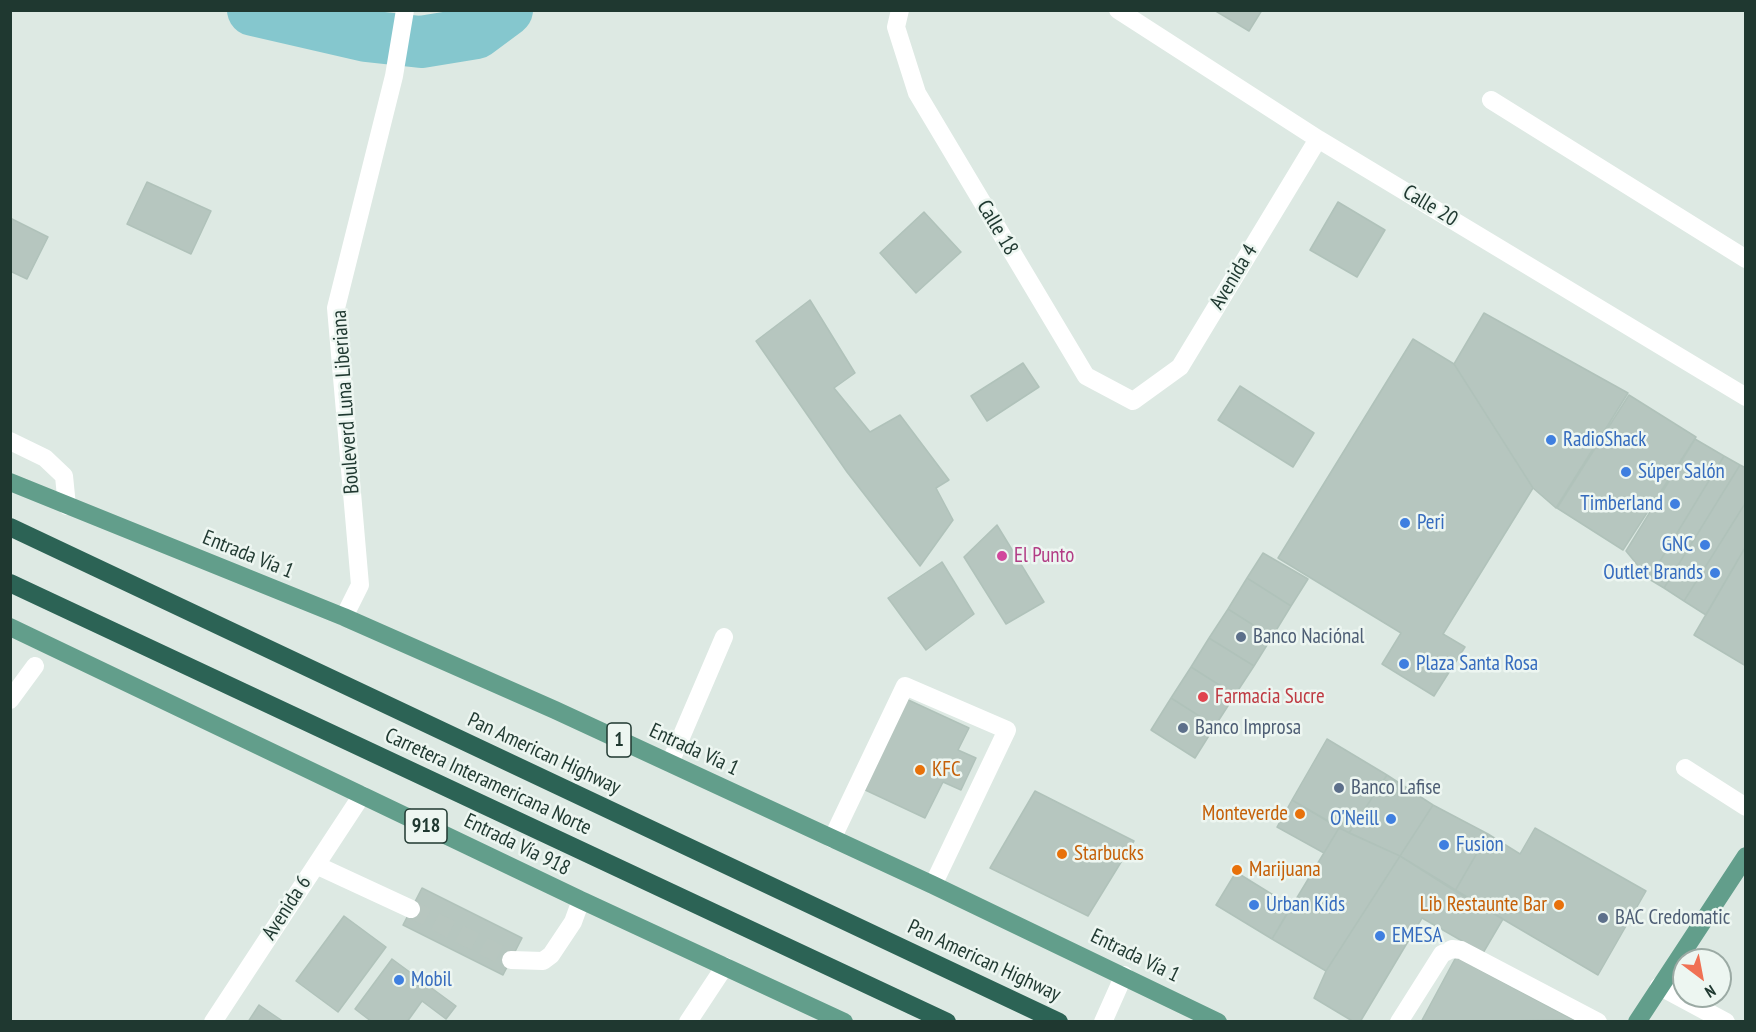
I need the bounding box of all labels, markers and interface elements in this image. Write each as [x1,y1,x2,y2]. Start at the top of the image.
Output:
street label: Calle 20 [1398,180,1462,232]
street label: Calle 18 [971,196,1023,260]
street label: Avenida 4 [1205,240,1263,314]
street label: Bouleverd Luna Liberiana [327,309,365,495]
place label: RadioShack [1563,427,1646,453]
marker: RadioShack [1544,433,1558,447]
place label: Súper Salón [1638,459,1725,485]
marker: Súper Salón [1619,465,1633,479]
place label: Timberland [1580,491,1663,517]
marker: Timberland [1668,497,1682,511]
place label: Peri [1417,510,1445,536]
marker: Peri [1398,516,1412,530]
street label: Entrada Vía 1 [199,525,297,585]
place label: GNC [1662,532,1693,558]
marker: GNC [1698,538,1712,552]
place label: El Punto [1014,543,1074,569]
marker: El Punto [995,549,1009,563]
place label: Outlet Brands [1603,560,1703,586]
marker: Outlet Brands [1708,566,1722,580]
place label: Banco Naciónal [1253,624,1364,650]
marker: Banco Naciónal [1234,630,1248,644]
place label: Plaza Santa Rosa [1416,651,1538,677]
marker: Plaza Santa Rosa [1397,657,1411,671]
place label: Farmacia Sucre [1215,684,1325,710]
marker: Farmacia Sucre [1196,690,1210,704]
street label: Pan American Highway [463,708,625,800]
place label: Banco Improsa [1195,715,1301,741]
street label: Entrada Vía 1 [645,718,743,782]
marker: Banco Improsa [1176,721,1190,735]
street label: Carretera Interamericana Norte [381,723,595,841]
road number: 1 [607,723,631,757]
place label: KFC [932,757,961,783]
marker: KFC [913,763,927,777]
place label: Banco Lafise [1351,775,1441,801]
marker: Banco Lafise [1332,781,1346,795]
place label: Monteverde [1202,801,1288,827]
place label: O'Neill [1330,806,1379,832]
marker: Monteverde [1293,807,1307,821]
road number: 918 [405,809,447,843]
street label: Entrada Vía 918 [460,809,574,881]
marker: O'Neill [1384,812,1398,826]
place label: Fusion [1456,832,1504,858]
marker: Fusion [1437,838,1451,852]
place label: Starbucks [1074,841,1144,867]
marker: Starbucks [1055,847,1069,861]
place label: Marijuana [1249,857,1321,883]
marker: Marijuana [1230,863,1244,877]
street label: Avenida 6 [257,871,317,945]
place label: Urban Kids [1266,892,1345,918]
place label: Lib Restaunte Bar [1420,892,1547,918]
marker: Urban Kids [1247,898,1261,912]
marker: Lib Restaunte Bar [1552,898,1566,912]
place label: BAC Credomatic [1615,905,1730,931]
marker: BAC Credomatic [1596,911,1610,925]
street label: Pan American Highway [903,915,1065,1007]
place label: EMESA [1392,923,1442,949]
street label: Entrada Vía 1 [1086,924,1184,988]
marker: EMESA [1373,929,1387,943]
north arrow [1672,948,1732,1008]
place label: Mobil [411,967,452,993]
marker: Mobil [392,973,406,987]
text: N [1702,981,1719,1002]

